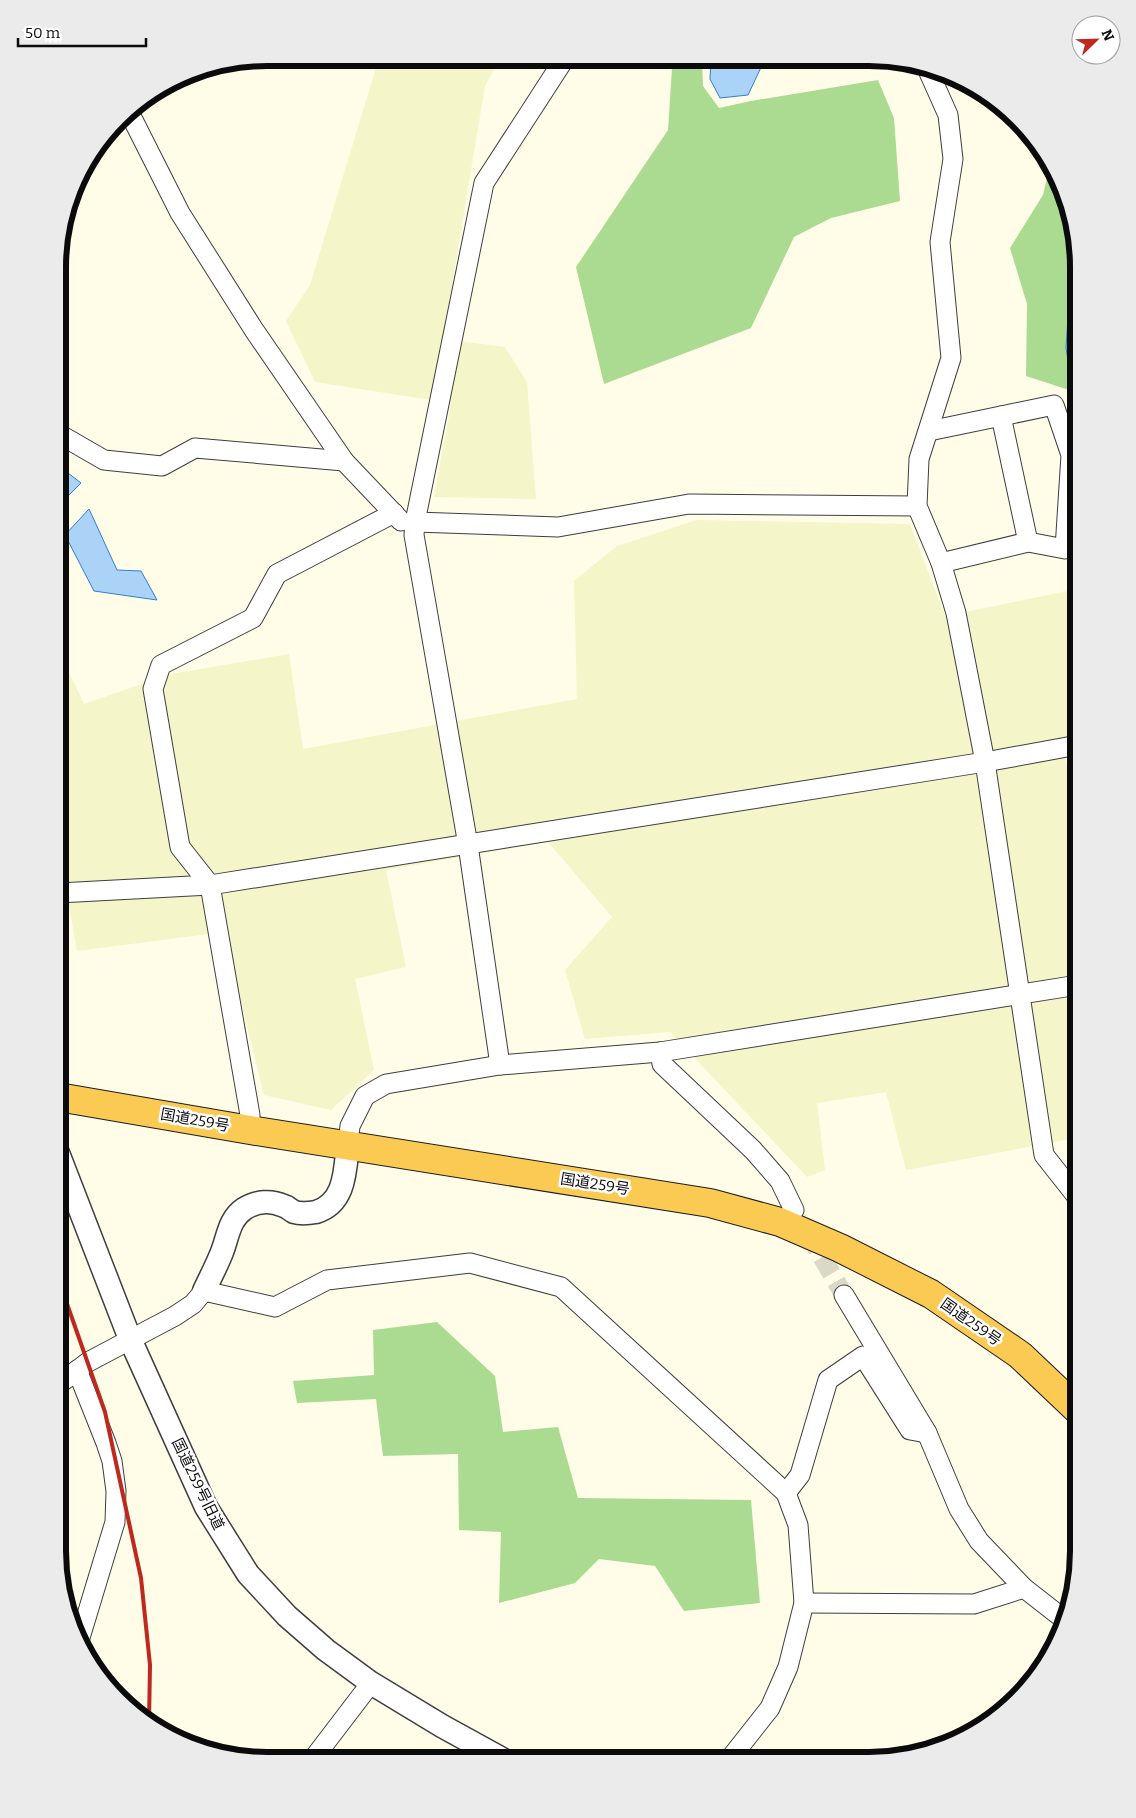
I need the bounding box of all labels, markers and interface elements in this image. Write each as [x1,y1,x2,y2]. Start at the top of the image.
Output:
scale bar [18,15,145,47]
north arrow [1071,15,1121,65]
text: 50 m [25,24,61,42]
text: N [1098,27,1118,44]
street label: 国道259号 [159,1105,231,1135]
street label: 国道259号 [559,1170,631,1198]
street label: 国道259号 [937,1295,1005,1349]
street label: 国道259号旧道 [168,1435,228,1533]

